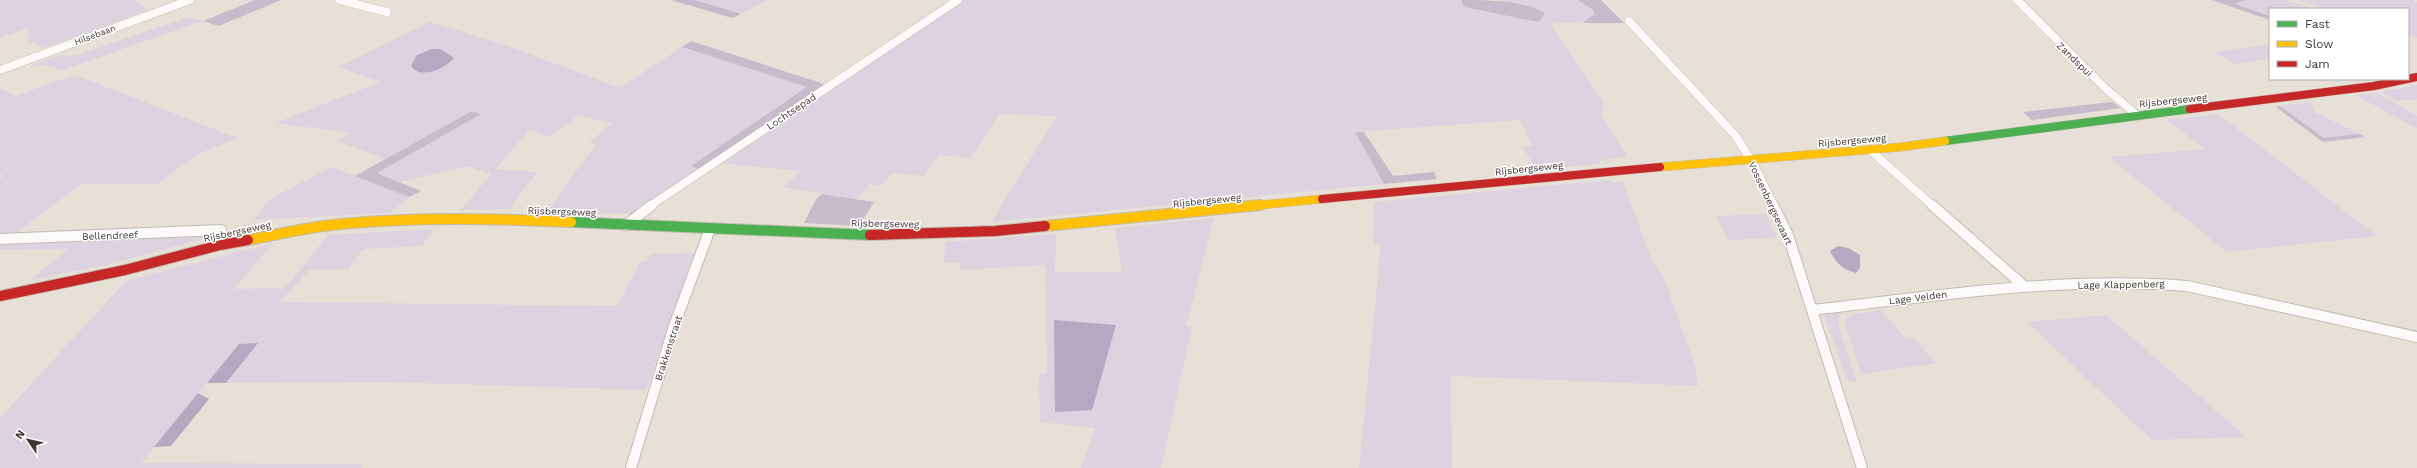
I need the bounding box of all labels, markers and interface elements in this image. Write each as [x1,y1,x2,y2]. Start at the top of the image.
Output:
legend [2269,8,2409,80]
text: Fast [2305,17,2330,31]
street label: Hilsebaan [73,23,117,47]
text: Slow [2305,37,2333,51]
street label: Zandspui [2055,40,2095,79]
text: Jam [2305,57,2330,71]
street label: Lochtsepad [765,91,818,132]
street label: Rijsbergseweg [2138,91,2208,110]
street label: Rijsbergseweg [1817,132,1887,149]
street label: Rijsbergseweg [1494,159,1564,178]
street label: Vossenbergsevaart [1746,160,1795,247]
street label: Rijsbergseweg [1172,191,1242,210]
street label: Rijsbergseweg [528,205,597,218]
street label: Rijsbergseweg [851,217,920,230]
street label: Rijsbergseweg [202,219,272,244]
street label: Bellendreef [82,229,138,242]
street label: Lage Klappenberg [2077,278,2165,291]
street label: Lage Velden [1888,288,1948,307]
street label: Brakkenstraat [653,313,684,382]
north arrow [8,420,48,460]
text: N [12,428,28,442]

